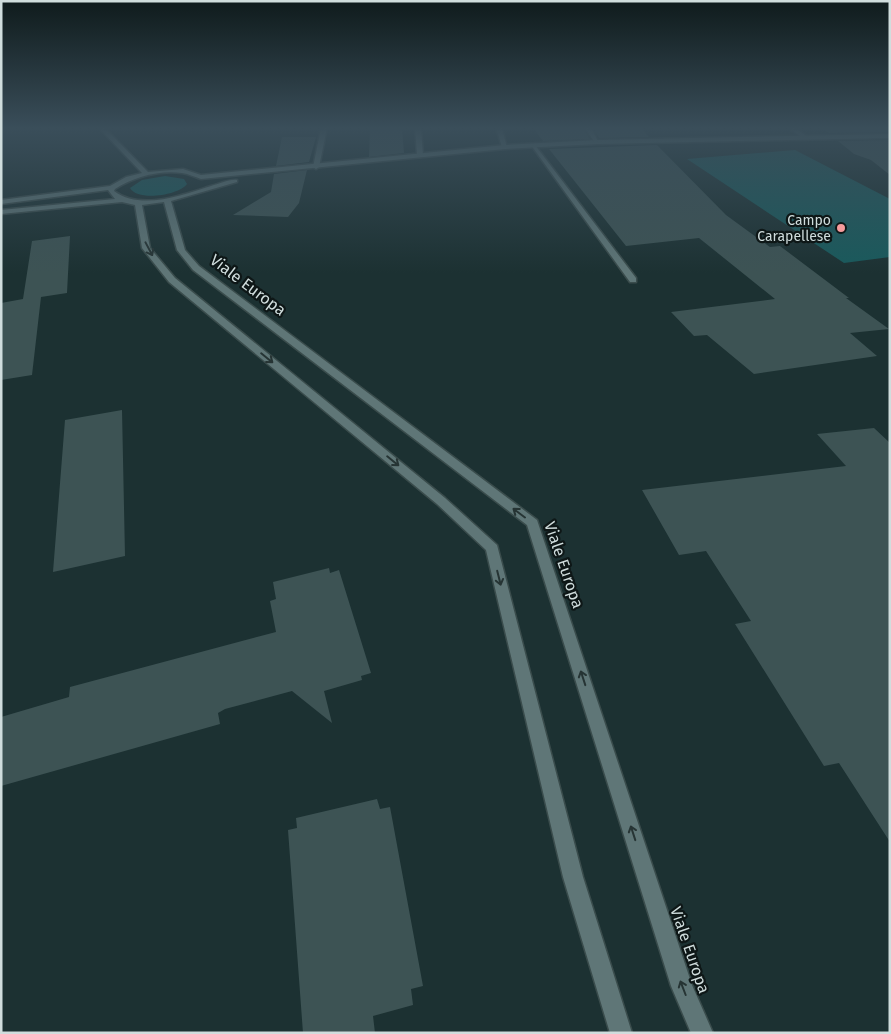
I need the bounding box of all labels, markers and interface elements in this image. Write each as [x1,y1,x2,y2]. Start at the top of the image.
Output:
place label: Campo Carapellese [757,212,831,245]
marker: Campo Carapellese [835,222,847,234]
one-way arrow [144,241,154,256]
street label: Viale Europa [206,250,290,320]
one-way arrow [261,353,274,364]
one-way arrow [386,456,399,467]
one-way arrow [512,508,526,518]
street label: Viale Europa [540,519,588,611]
one-way arrow [495,570,504,586]
one-way arrow [578,671,587,687]
one-way arrow [628,826,637,841]
street label: Viale Europa [666,904,714,996]
one-way arrow [678,980,687,996]

